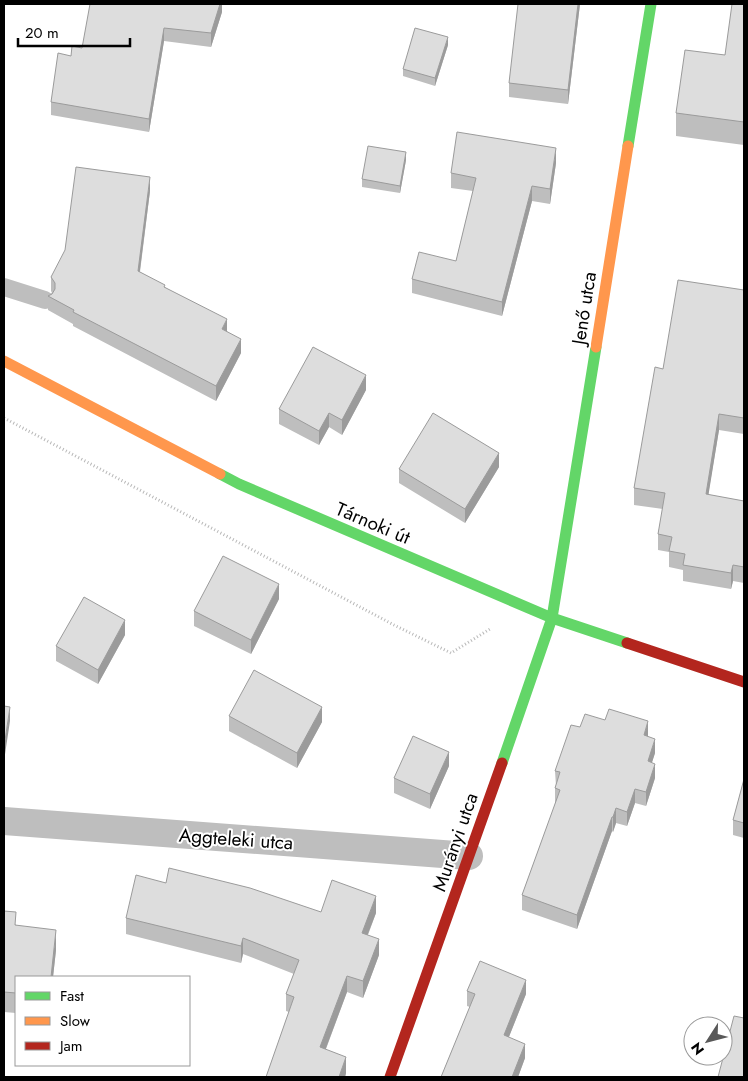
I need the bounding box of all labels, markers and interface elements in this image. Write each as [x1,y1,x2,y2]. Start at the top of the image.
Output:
scale bar [18,15,130,47]
text: 20 m [25,22,59,44]
street label: Jenő utca [564,270,603,349]
street label: Tárnoki út [332,495,415,551]
street label: Murányi utca [426,789,484,895]
street label: Aggteleki utca [178,822,294,856]
legend [15,976,190,1066]
text: Fast [60,985,84,1007]
text: Slow [60,1010,91,1032]
north arrow [683,1016,733,1066]
text: Jam [58,1035,83,1057]
text: N [686,1038,709,1059]

